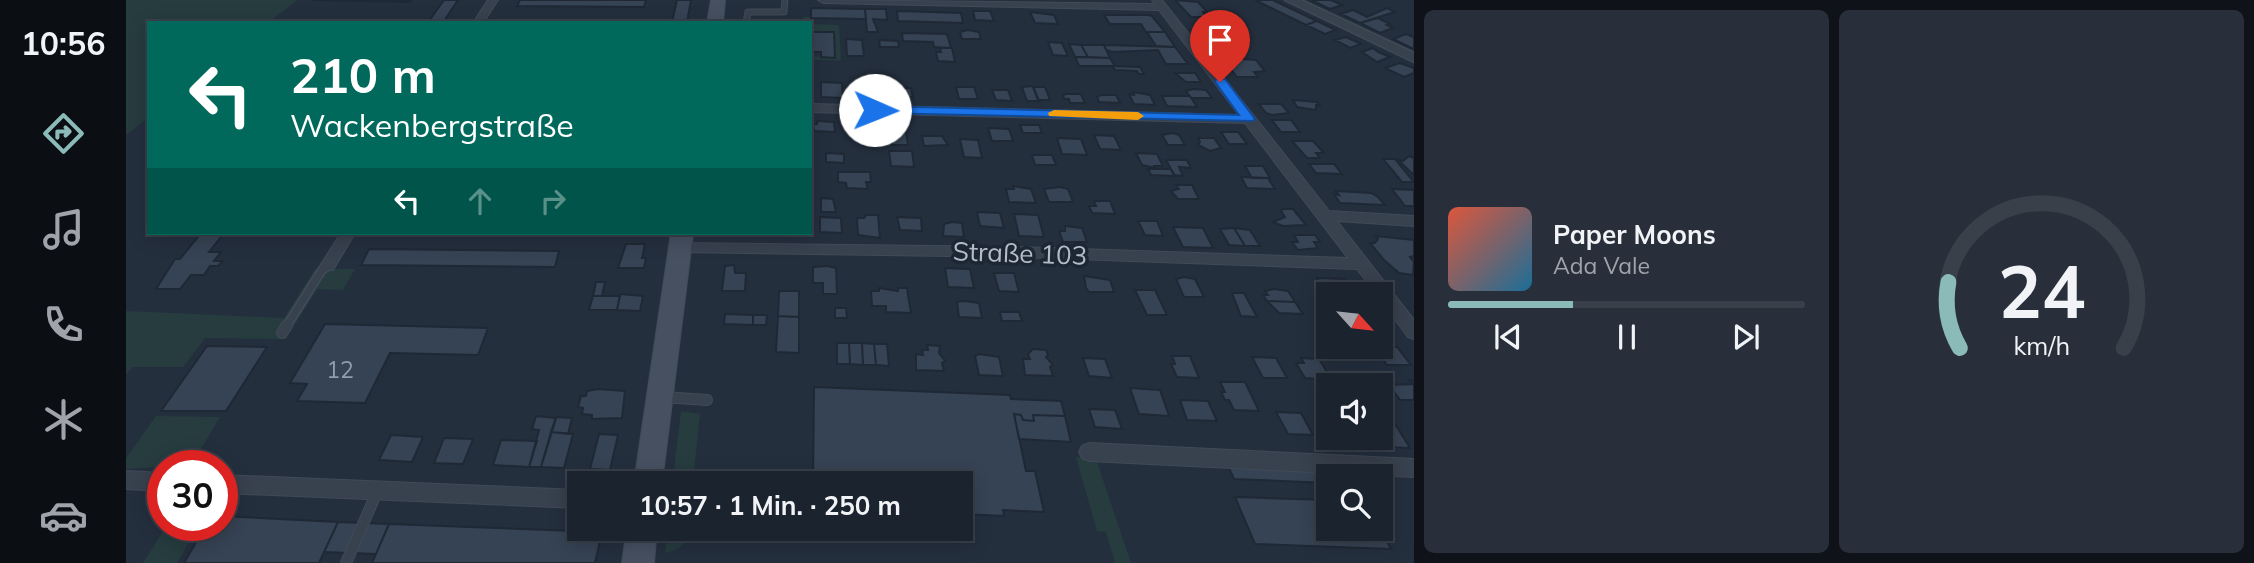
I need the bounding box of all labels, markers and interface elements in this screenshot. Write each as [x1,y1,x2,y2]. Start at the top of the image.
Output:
pin [1190,10,1250,82]
icon: arrive [1201,21,1239,59]
text: 10:56 [21,23,105,63]
text: 210 m [290,44,436,105]
icon: left [175,49,266,140]
position arrow [838,73,912,147]
text: Wackenbergstraße [290,105,574,145]
icon: directions [39,109,88,158]
icon: left [388,182,426,220]
icon: ahead [461,182,499,220]
icon: right [534,182,572,220]
icon: music [39,205,88,254]
text: Paper Moons [1553,218,1716,251]
street label: Straße 103 [952,234,1088,272]
text: 24 [1998,245,2085,336]
text: Ada Vale [1553,251,1650,280]
north arrow [1316,282,1393,359]
map controls [1316,282,1393,541]
icon: phone [39,300,88,349]
icon: previous [1489,318,1527,356]
icon: pause [1608,318,1646,356]
icon: next [1727,318,1765,356]
text: km/h [2013,329,2070,360]
house number: 12 [326,355,354,384]
button: sound [1316,373,1393,450]
icon: climate [39,395,88,444]
speed limit sign: 30 [147,450,238,541]
button: search [1316,464,1393,541]
text: 10:57 · 1 Min. · 250 m [639,489,901,522]
icon: car [39,491,88,540]

